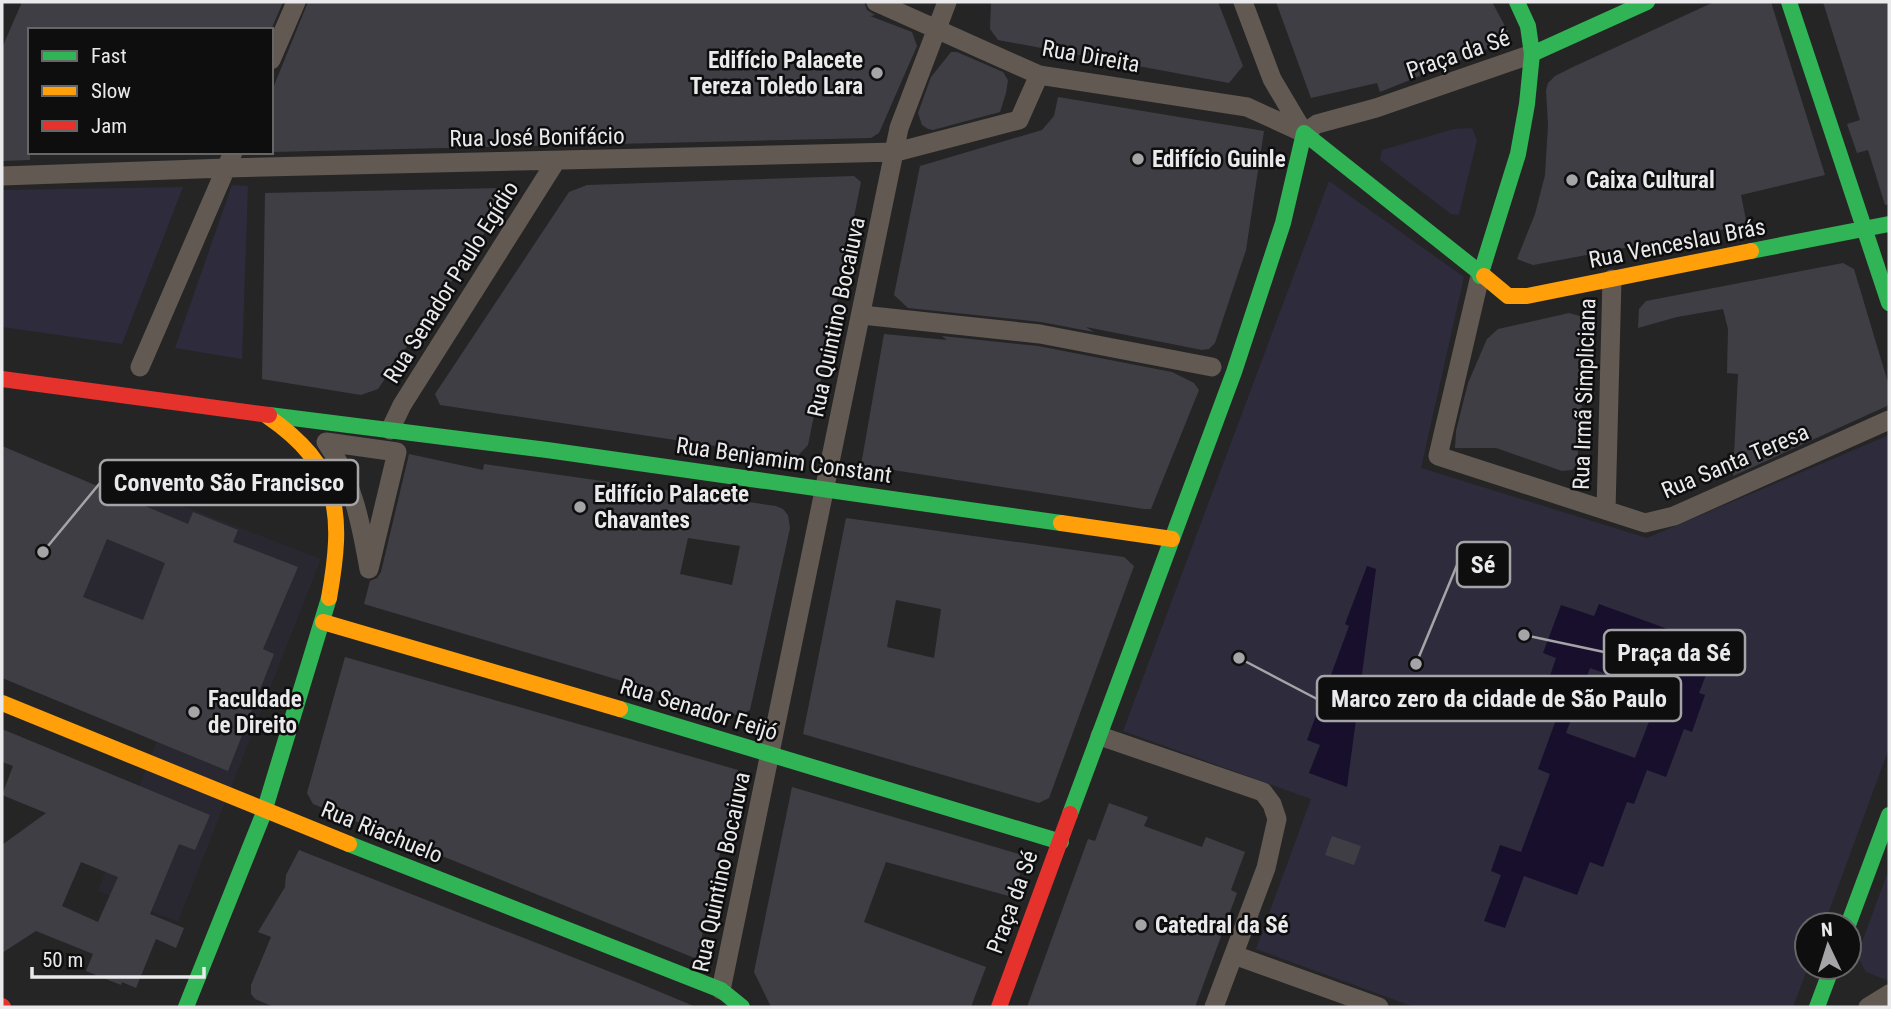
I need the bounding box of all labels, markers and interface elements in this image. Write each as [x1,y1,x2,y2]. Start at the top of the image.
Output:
street label: Praça da Sé [1403,24,1513,85]
legend [28,28,273,154]
street label: Rua Direita [1040,35,1142,78]
text: Fast [91,44,127,68]
place label: Edifício Palacete Tereza Toledo Lara [690,47,863,100]
marker: Edifício Palacete Tereza Toledo Lara [869,65,885,81]
text: Slow [91,79,131,103]
text: Jam [91,114,127,138]
street label: Rua José Bonifácio [449,122,625,153]
place label: Edifício Guinle [1152,146,1286,173]
marker: Edifício Guinle [1130,151,1146,167]
place label: Caixa Cultural [1586,167,1715,194]
marker: Caixa Cultural [1564,172,1580,188]
street label: Rua Senador Paulo Egídio [378,176,525,388]
street label: Rua Venceslau Brás [1587,213,1768,274]
street label: Rua Quintino Bocaiuva [802,215,871,420]
street label: Rua Irmã Simpliciana [1568,298,1601,490]
street label: Rua Santa Teresa [1658,418,1813,505]
street label: Rua Benjamim Constant [674,432,893,489]
callout: Convento São Francisco [100,460,358,505]
text: Convento São Francisco [114,469,344,497]
place label: Edifício Palacete Chavantes [594,481,749,534]
marker: Edifício Palacete Chavantes [572,499,588,515]
callout: Sé [1457,542,1510,587]
text: Sé [1471,551,1495,579]
callout: Praça da Sé [1604,630,1745,675]
text: Praça da Sé [1617,639,1731,667]
street label: Rua Senador Feijó [617,673,781,746]
callout: Marco zero da cidade de São Paulo [1317,676,1681,721]
text: Marco zero da cidade de São Paulo [1331,685,1667,713]
place label: Faculdade de Direito [208,686,302,739]
marker: Faculdade de Direito [186,704,202,720]
street label: Rua Quintino Bocaiuva [687,770,756,975]
street label: Rua Riachuelo [317,796,446,869]
street label: Praça da Sé [981,847,1044,957]
north arrow [1793,911,1863,981]
place label: Catedral da Sé [1155,912,1289,939]
marker: Catedral da Sé [1133,917,1149,933]
text: N [1820,918,1833,941]
scale bar [32,936,203,980]
text: 50 m [42,948,83,972]

